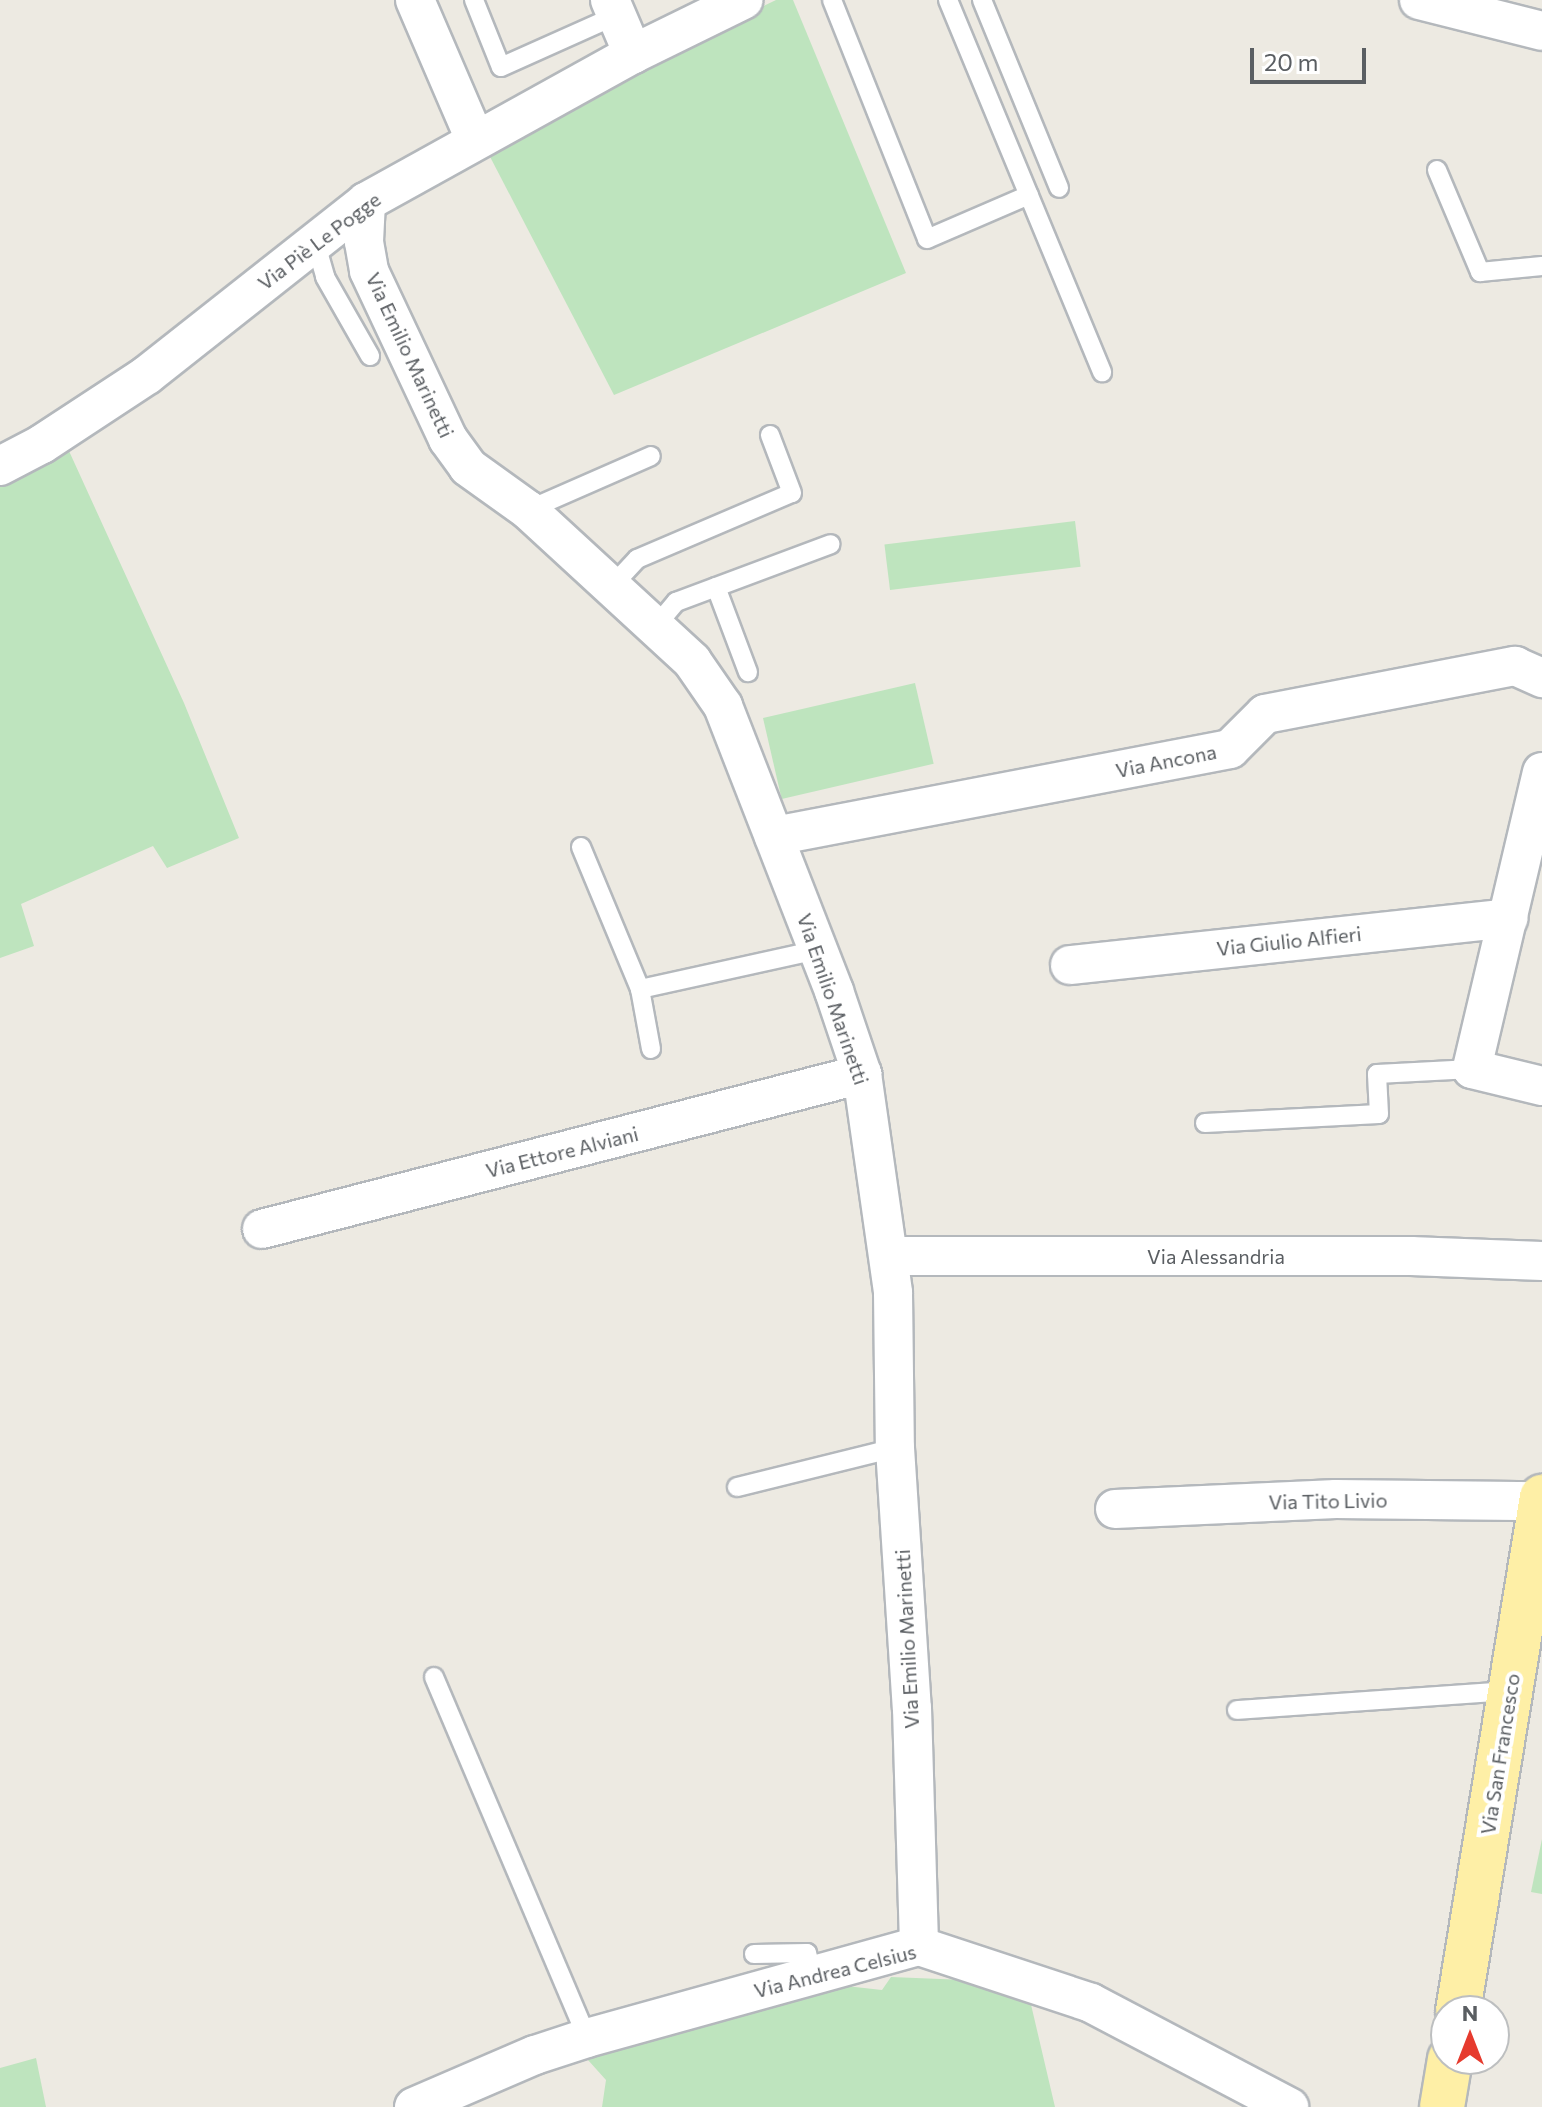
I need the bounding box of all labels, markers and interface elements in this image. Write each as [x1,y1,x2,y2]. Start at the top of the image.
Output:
scale bar [1254,32,1370,82]
text: 20 m [1264,47,1318,76]
street label: Via Piè Le Pogge [253,187,385,295]
street label: Via Emilio Marinetti [361,269,459,441]
street label: Via Ancona [1114,739,1218,783]
street label: Via Emilio Marinetti [792,910,874,1088]
street label: Via Giulio Alfieri [1215,921,1363,961]
street label: Via Ettore Alviani [483,1121,641,1183]
street label: Via Alessandria [1147,1244,1285,1268]
street label: Via Tito Livio [1268,1488,1388,1514]
street label: Via Emilio Marinetti [890,1549,924,1729]
street label: Via San Francesco [1475,1672,1525,1836]
street label: Via Andrea Celsius [751,1939,919,2003]
north arrow [1430,1995,1510,2075]
text: N [1462,1999,1478,2026]

